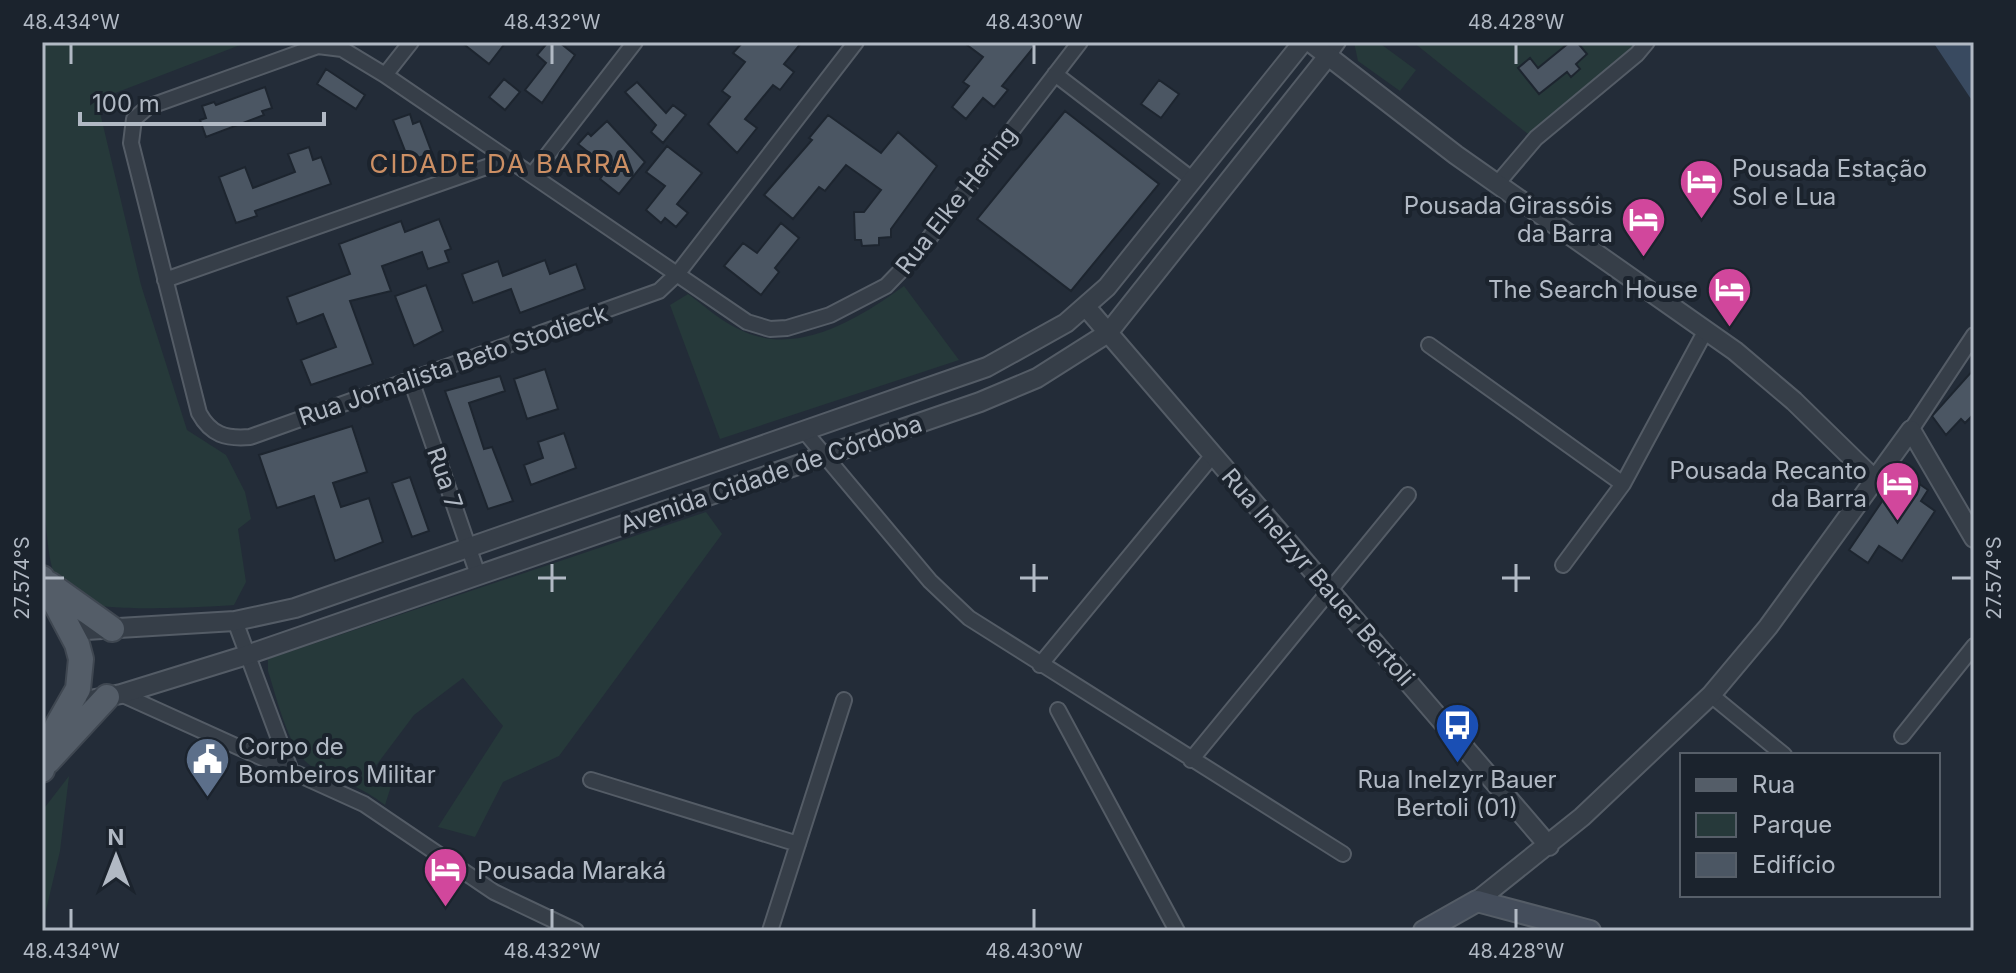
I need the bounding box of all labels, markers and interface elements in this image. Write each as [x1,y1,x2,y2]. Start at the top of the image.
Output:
text: 48.434°W [22,10,120,34]
text: 48.432°W [504,10,601,34]
text: 48.430°W [985,10,1083,34]
text: 48.428°W [1468,10,1565,34]
scale bar [80,76,324,126]
text: 100 m [92,89,160,118]
street label: Rua Elke Hering [889,120,1023,280]
district label: CIDADE DA BARRA [370,148,632,179]
place label: Pousada Estação Sol e Lua [1732,154,1927,211]
hotel icon: Pousada Estação Sol e Lua [1677,158,1725,221]
place label: Pousada Girassóis da Barra [1404,191,1613,248]
hotel icon: Pousada Girassóis da Barra [1620,195,1668,258]
hotel icon: The Search House [1705,265,1753,328]
place label: The Search House [1488,275,1698,304]
street label: Rua Jornalista Beto Stodieck [295,298,611,432]
street label: Avenida Cidade de Córdoba [616,409,926,539]
street label: Rua 7 [421,443,469,513]
place label: Pousada Recanto da Barra [1669,456,1867,513]
hotel icon: Pousada Recanto da Barra [1874,460,1922,523]
street label: Rua Inelzyr Bauer Bertoli [1216,462,1420,692]
text: 27.574°S [10,536,34,620]
text: 27.574°S [1982,536,2006,620]
bus stop icon: Rua Inelzyr Bauer Bertoli (01) [1433,701,1481,764]
place label: Corpo de Bombeiros Militar [238,732,436,789]
public building icon: Corpo de Bombeiros Militar [183,736,231,799]
legend [1680,753,1940,897]
place label: Rua Inelzyr Bauer Bertoli (01) [1357,765,1557,822]
text: Rua [1752,770,1795,799]
text: Parque [1752,810,1832,839]
north arrow [76,817,156,897]
text: N [108,824,124,850]
hotel icon: Pousada Maraká [422,846,470,909]
text: Edifício [1752,850,1836,879]
place label: Pousada Maraká [477,856,666,885]
text: 48.434°W [22,939,120,963]
text: 48.432°W [504,939,601,963]
text: 48.430°W [985,939,1083,963]
text: 48.428°W [1468,939,1565,963]

